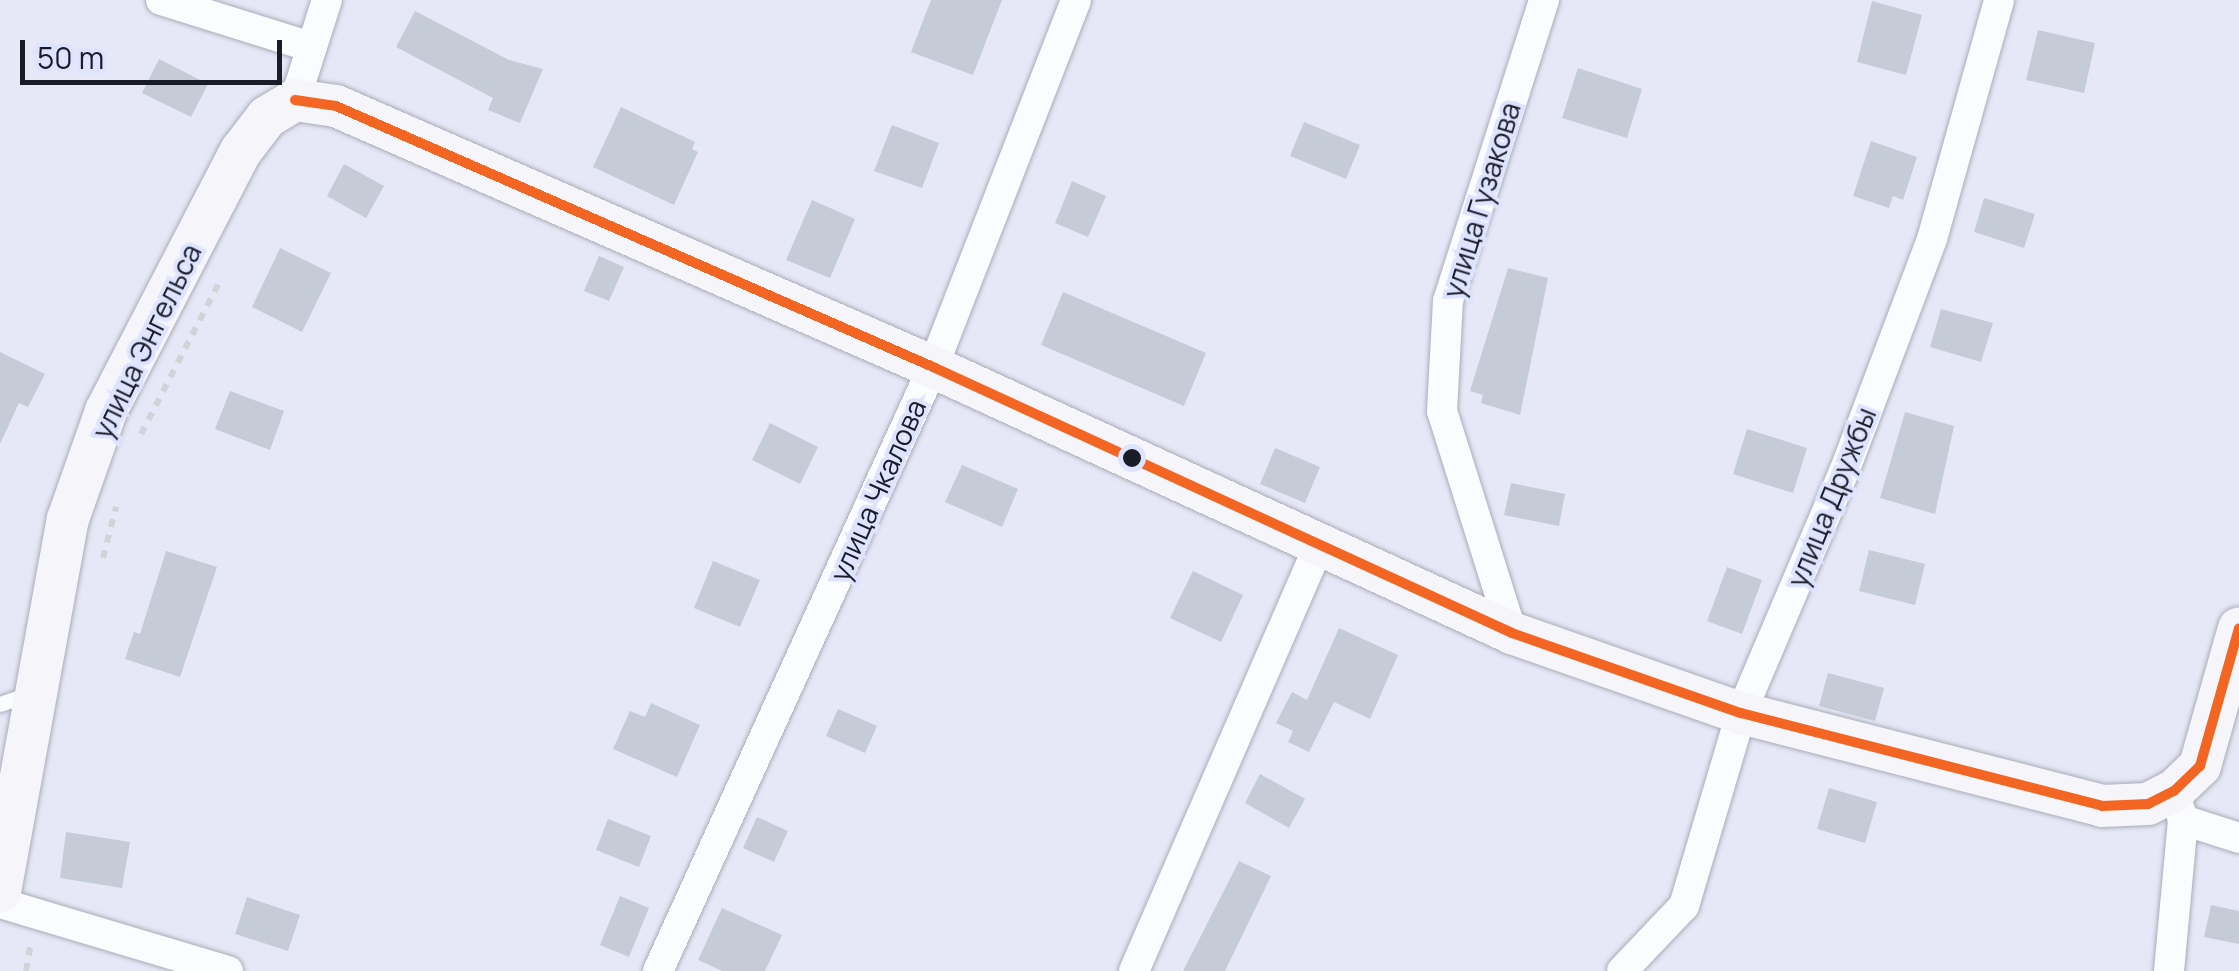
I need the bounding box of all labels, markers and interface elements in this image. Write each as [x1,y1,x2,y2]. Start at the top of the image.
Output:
scale bar [25,20,288,82]
text: 50 m [37,37,104,78]
street label: улица Гузакова [1435,98,1527,302]
street label: улица Энгельса [84,238,208,444]
street label: улица Чкалова [822,394,932,586]
street label: улица Дружбы [1780,402,1882,592]
unlabelled marker [1122,448,1142,468]

